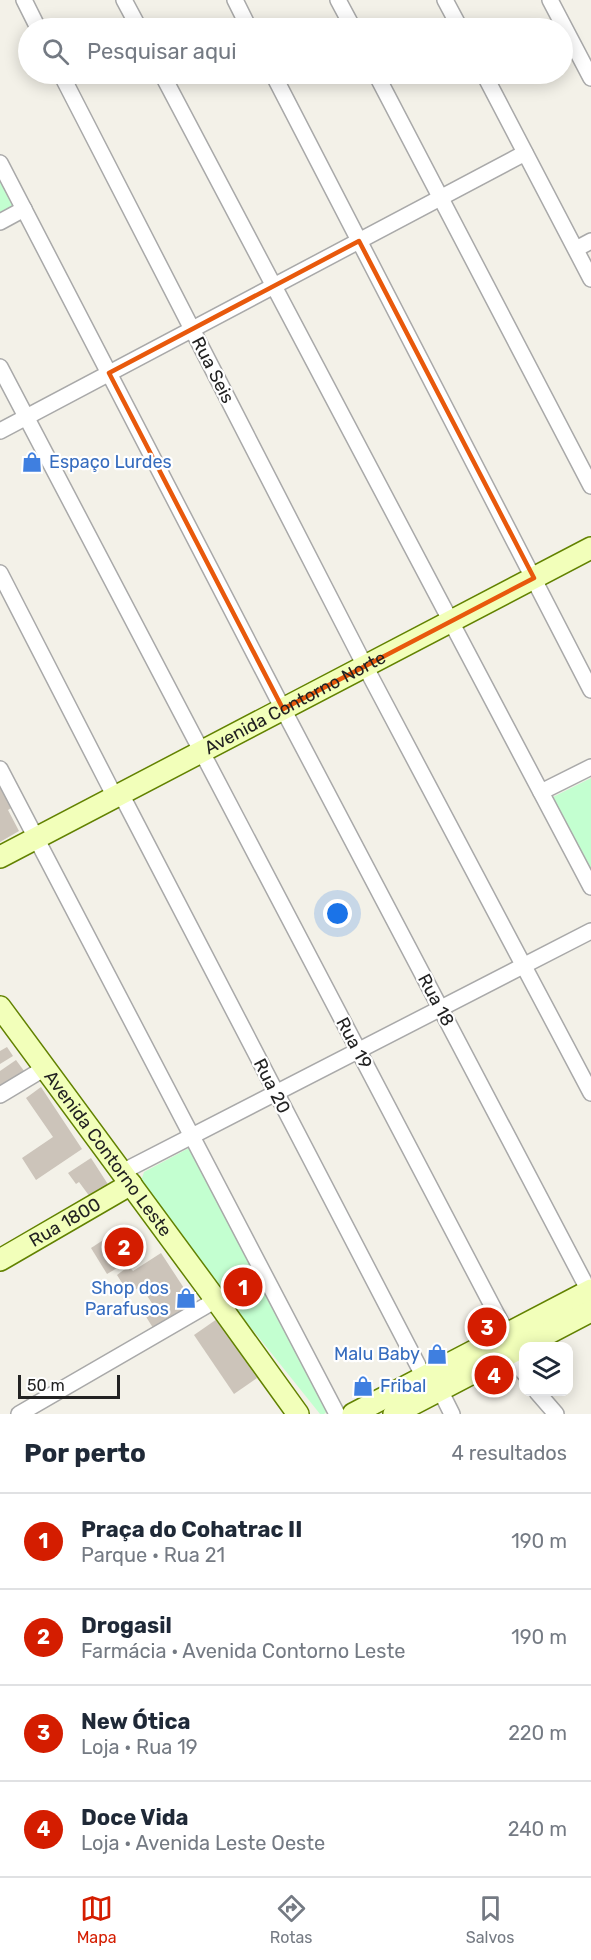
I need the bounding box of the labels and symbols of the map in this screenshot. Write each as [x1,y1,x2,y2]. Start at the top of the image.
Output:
street label: Rua Seis [187,333,239,407]
shop icon: Espaço Lurdes [20,450,44,474]
place label: Espaço Lurdes [49,451,172,473]
street label: Avenida Contorno Norte [201,646,389,759]
your location [323,899,352,928]
street label: Rua 18 [413,970,459,1030]
street label: Rua 19 [331,1013,377,1073]
street label: Rua 20 [249,1055,295,1117]
street label: Avenida Contorno Leste [40,1066,176,1241]
street label: Rua 1800 [25,1193,105,1252]
pin: 2 [104,1224,144,1270]
pin: 1 [224,1264,262,1310]
place label: Shop dos Parafusos [85,1277,169,1320]
shop icon: Shop dos Parafusos [174,1286,198,1310]
pin: 3 [468,1304,506,1350]
shop icon: Malu Baby [425,1342,449,1366]
place label: Malu Baby [334,1343,420,1365]
pin: 4 [474,1352,514,1398]
scale bar [18,1372,120,1400]
shop icon: Fribal [351,1374,375,1398]
place label: Fribal [380,1375,426,1397]

